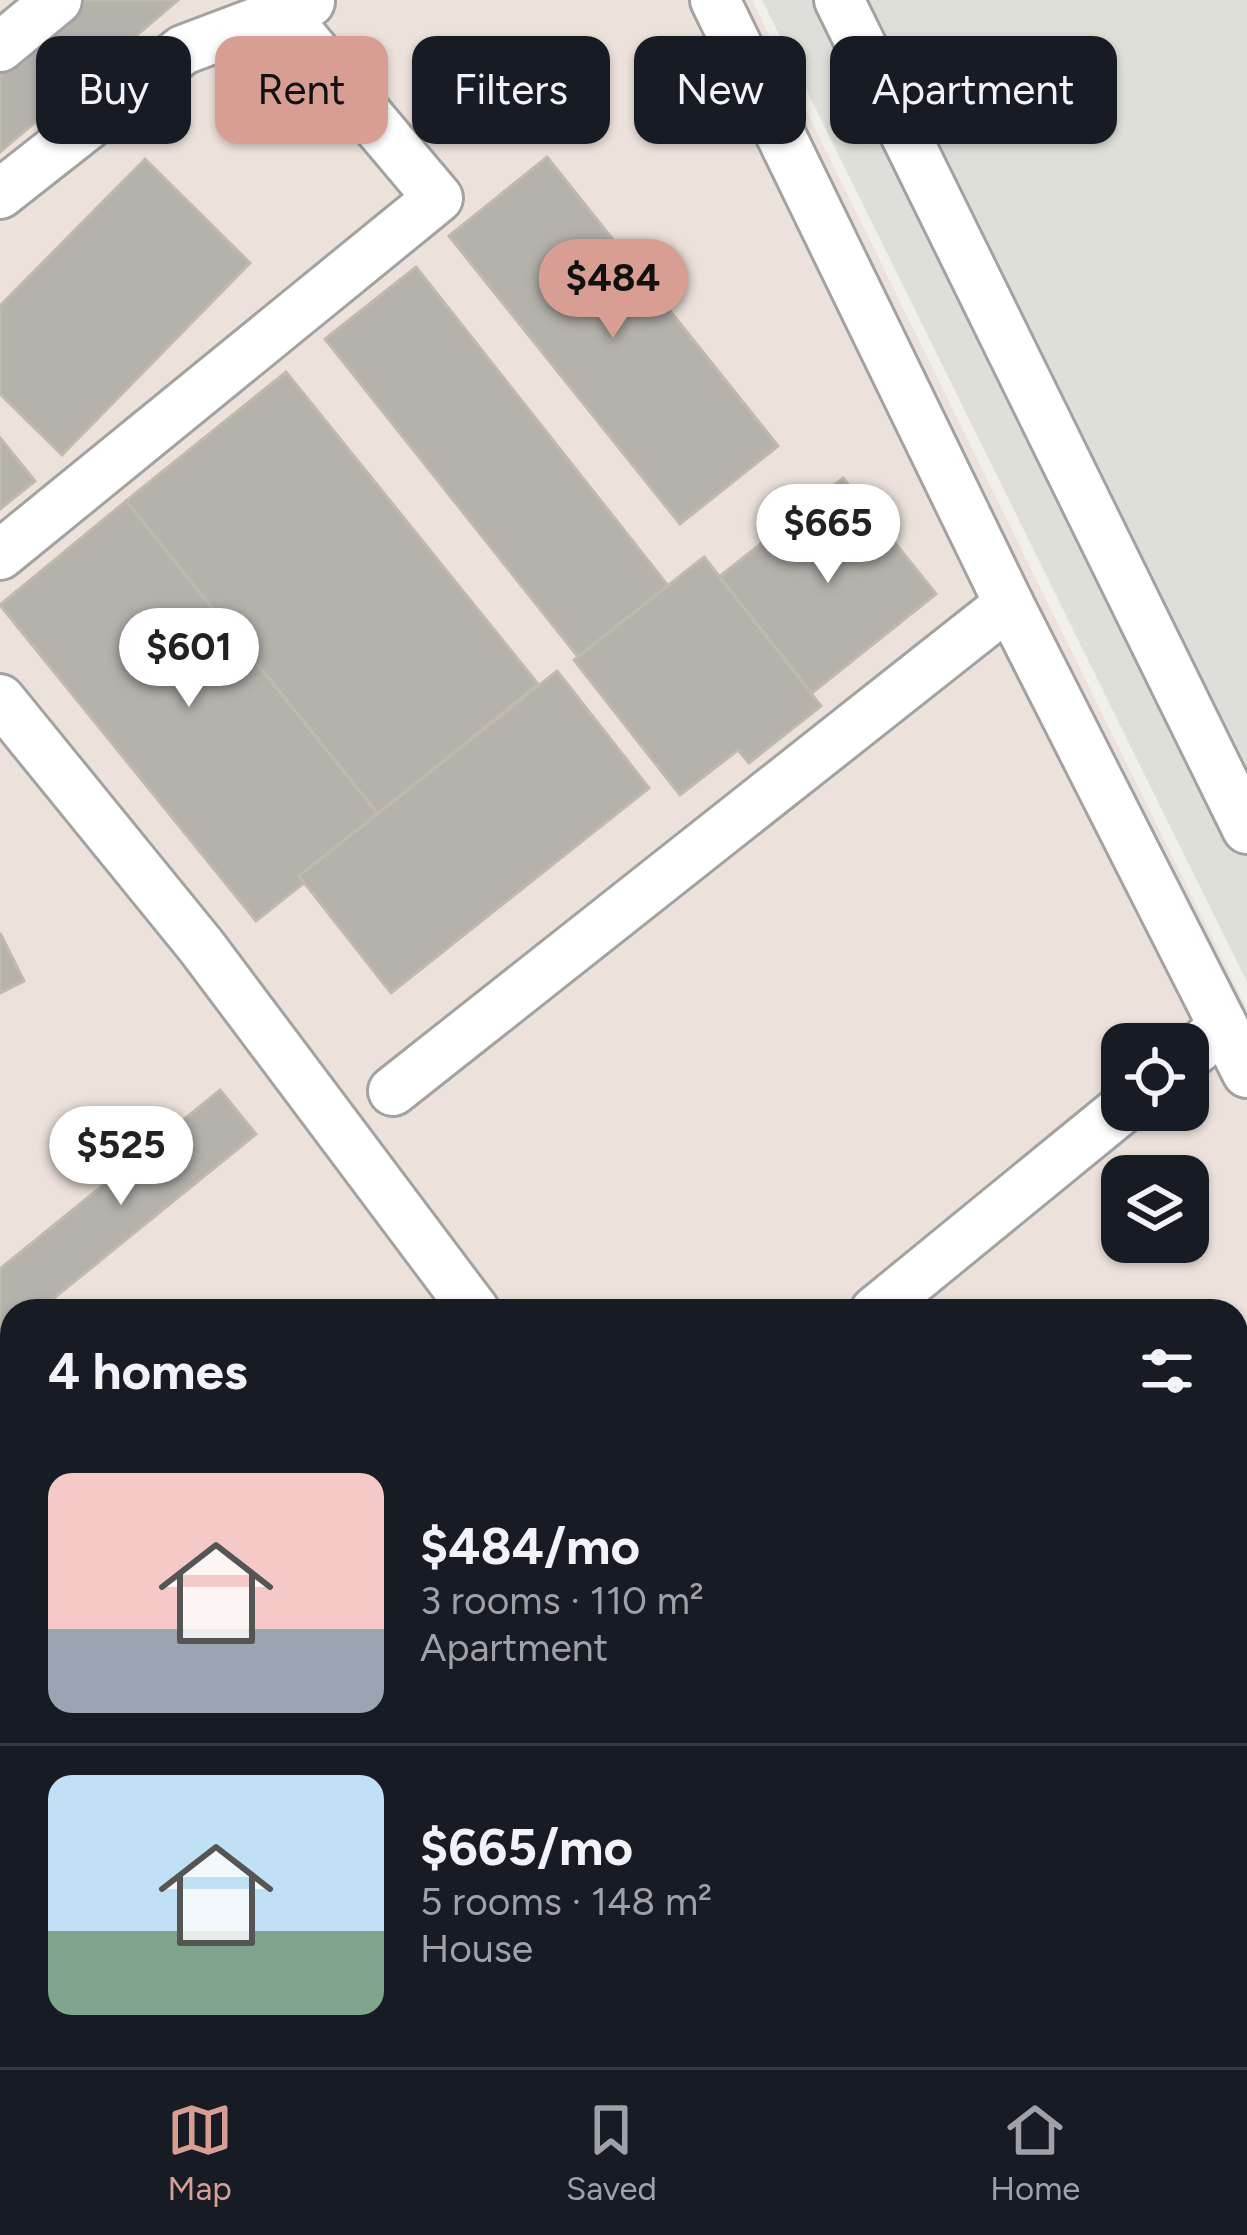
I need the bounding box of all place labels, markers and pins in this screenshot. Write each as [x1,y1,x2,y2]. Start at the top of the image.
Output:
pin: $484 [542,239,684,341]
pin: $665 [757,484,899,586]
pin: $601 [118,608,260,710]
pin: $525 [50,1106,192,1208]

